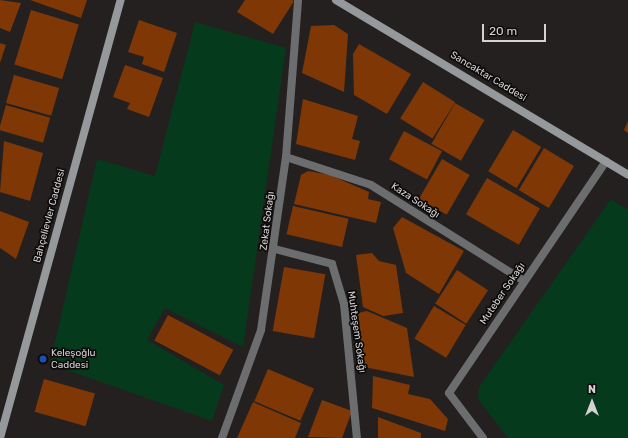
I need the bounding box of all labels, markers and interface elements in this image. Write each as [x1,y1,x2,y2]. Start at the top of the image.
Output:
scale bar [484,16,548,42]
text: 20 m [489,24,517,38]
street label: Sancaktar Caddesi [448,49,528,105]
street label: Bahçelievler Caddesi [32,168,68,264]
street label: Kaza Sokağı [388,181,442,221]
street label: Zekat Sokağı [258,191,278,251]
street label: Muteber Sokağı [478,261,528,327]
street label: Muhteşem Sokağı [344,290,368,374]
place label: Keleşoğlu Caddesi [51,347,96,370]
marker: Keleşoğlu Caddesi [38,354,48,364]
north arrow [572,382,612,422]
text: N [588,383,596,396]

